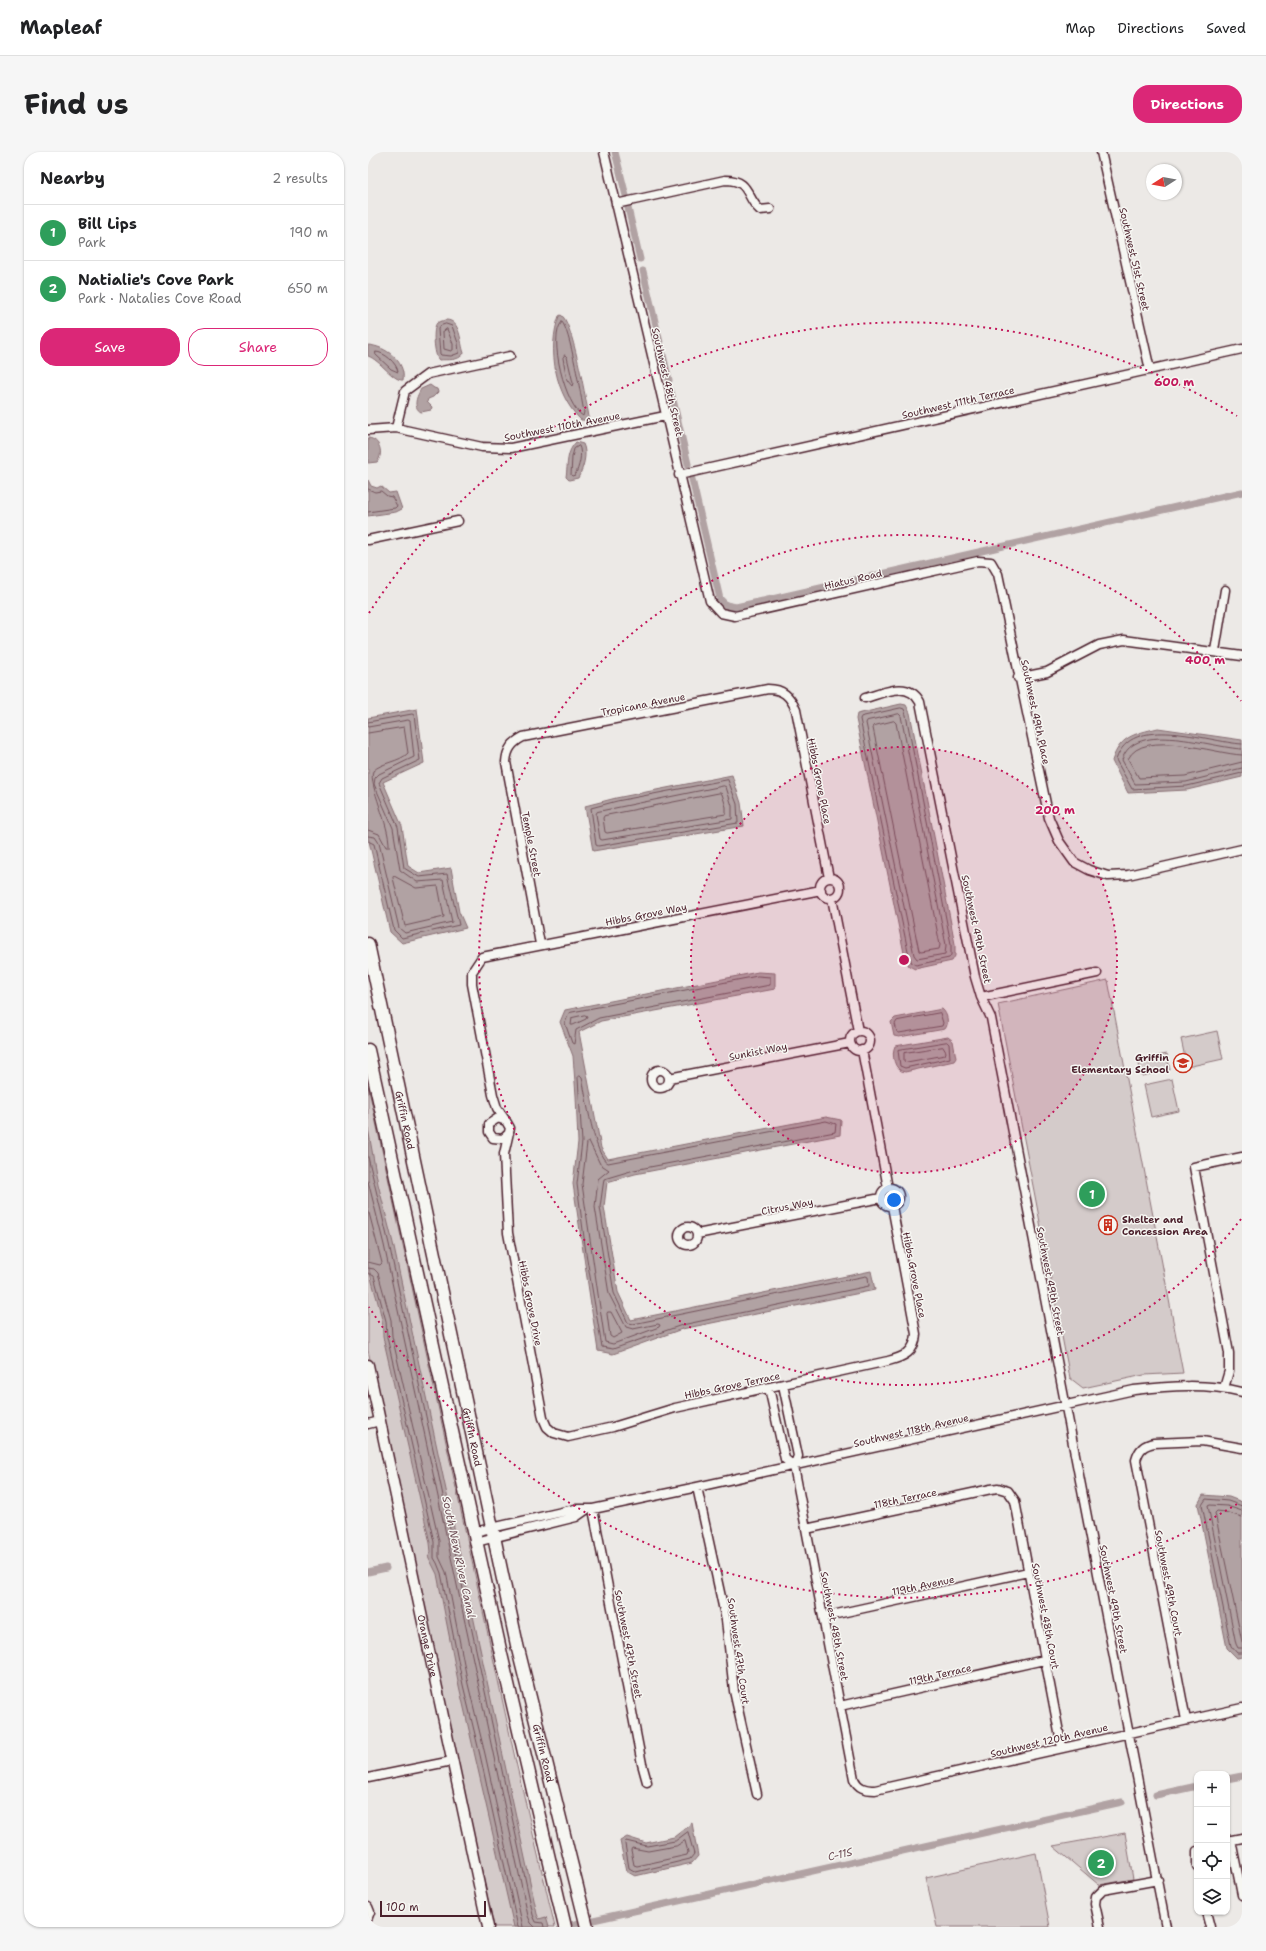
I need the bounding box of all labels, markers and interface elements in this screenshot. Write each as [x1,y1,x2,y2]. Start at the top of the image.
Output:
text: Mapleaf [20,15,102,40]
text: Map [1066,19,1096,37]
text: Directions [1118,19,1184,37]
text: Saved [1206,19,1246,37]
text: Find us [24,85,129,123]
button: Directions [1133,85,1242,123]
north arrow [1146,164,1182,200]
text: Nearby [40,167,105,189]
text: 2 results [272,170,328,187]
street label: Southwest 51st Street [1116,206,1153,312]
text: Bill Lips [78,214,137,234]
text: 1 [50,224,56,241]
text: 190 m [289,224,328,241]
text: Park [78,234,106,251]
text: Natialie's Cove Park [78,270,234,290]
text: 2 [48,280,58,297]
text: 650 m [287,280,328,297]
text: Park · Natalies Cove Road [78,290,241,307]
street label: Southwest 48th Street [649,327,686,438]
button: Save [40,328,180,366]
button: Share [188,328,328,366]
text: 600 m [1154,374,1194,390]
street label: Southwest 111th Terrace [901,383,1016,422]
street label: Southwest 110th Avenue [503,409,622,444]
street label: Hiatus Road [823,566,884,592]
text: 400 m [1185,652,1225,668]
street label: Southwest 49th Place [1018,658,1053,766]
street label: Tropicana Avenue [600,690,687,719]
street label: Hibbs Grove Place [805,737,834,826]
text: 200 m [1035,802,1075,818]
street label: Temple Street [519,810,544,878]
street label: Southwest 49th Street [959,874,994,985]
street label: Hibbs Grove Way [604,900,688,929]
centre of rings [897,953,911,967]
street label: Sunkist Way [728,1039,788,1063]
place label: Griffin Elementary School [1071,1051,1170,1076]
school or university icon: Griffin Elementary School [1172,1052,1194,1074]
street label: Griffin Road [392,1090,418,1151]
pin: 1 [1079,1179,1105,1209]
your location [884,1190,904,1210]
street label: Citrus Way [760,1195,814,1218]
place label: Shelter and Concession Area [1122,1213,1208,1238]
building icon: Shelter and Concession Area [1097,1214,1119,1236]
street label: Southwest 49th Street [1034,1225,1067,1337]
street label: Hibbs Grove Place [900,1231,929,1320]
street label: Hibbs Grove Drive [516,1259,545,1347]
street label: Hibbs Grove Terrace [683,1369,781,1402]
street label: Griffin Road [460,1407,485,1468]
street label: Southwest 118th Avenue [852,1411,970,1450]
street label: 118th Terrace [872,1485,938,1512]
water label: South New River Canal [438,1495,479,1620]
street label: Southwest 49th Court [1152,1529,1185,1637]
street label: Southwest 49th Street [1097,1543,1130,1655]
street label: Southwest 48th Court [1029,1562,1062,1670]
street label: Southwest 48th Street [818,1570,851,1682]
street label: 119th Avenue [891,1572,956,1598]
street label: Southwest 47th Street [612,1589,645,1700]
street label: Southwest 47th Court [725,1597,752,1705]
street label: Orange Drive [414,1613,440,1678]
street label: 119th Terrace [907,1661,973,1688]
street label: Southwest 120th Avenue [989,1721,1110,1760]
street label: Griffin Road [530,1723,557,1784]
map controls [1194,1771,1230,1915]
button: + [1194,1771,1230,1807]
button: − [1194,1807,1230,1843]
button: locate [1194,1843,1230,1879]
water label: C-11S [826,1844,855,1865]
pin: 2 [1088,1848,1114,1878]
button: layers [1194,1879,1230,1915]
scale bar [380,1899,486,1918]
text: 100 m [386,1900,419,1915]

